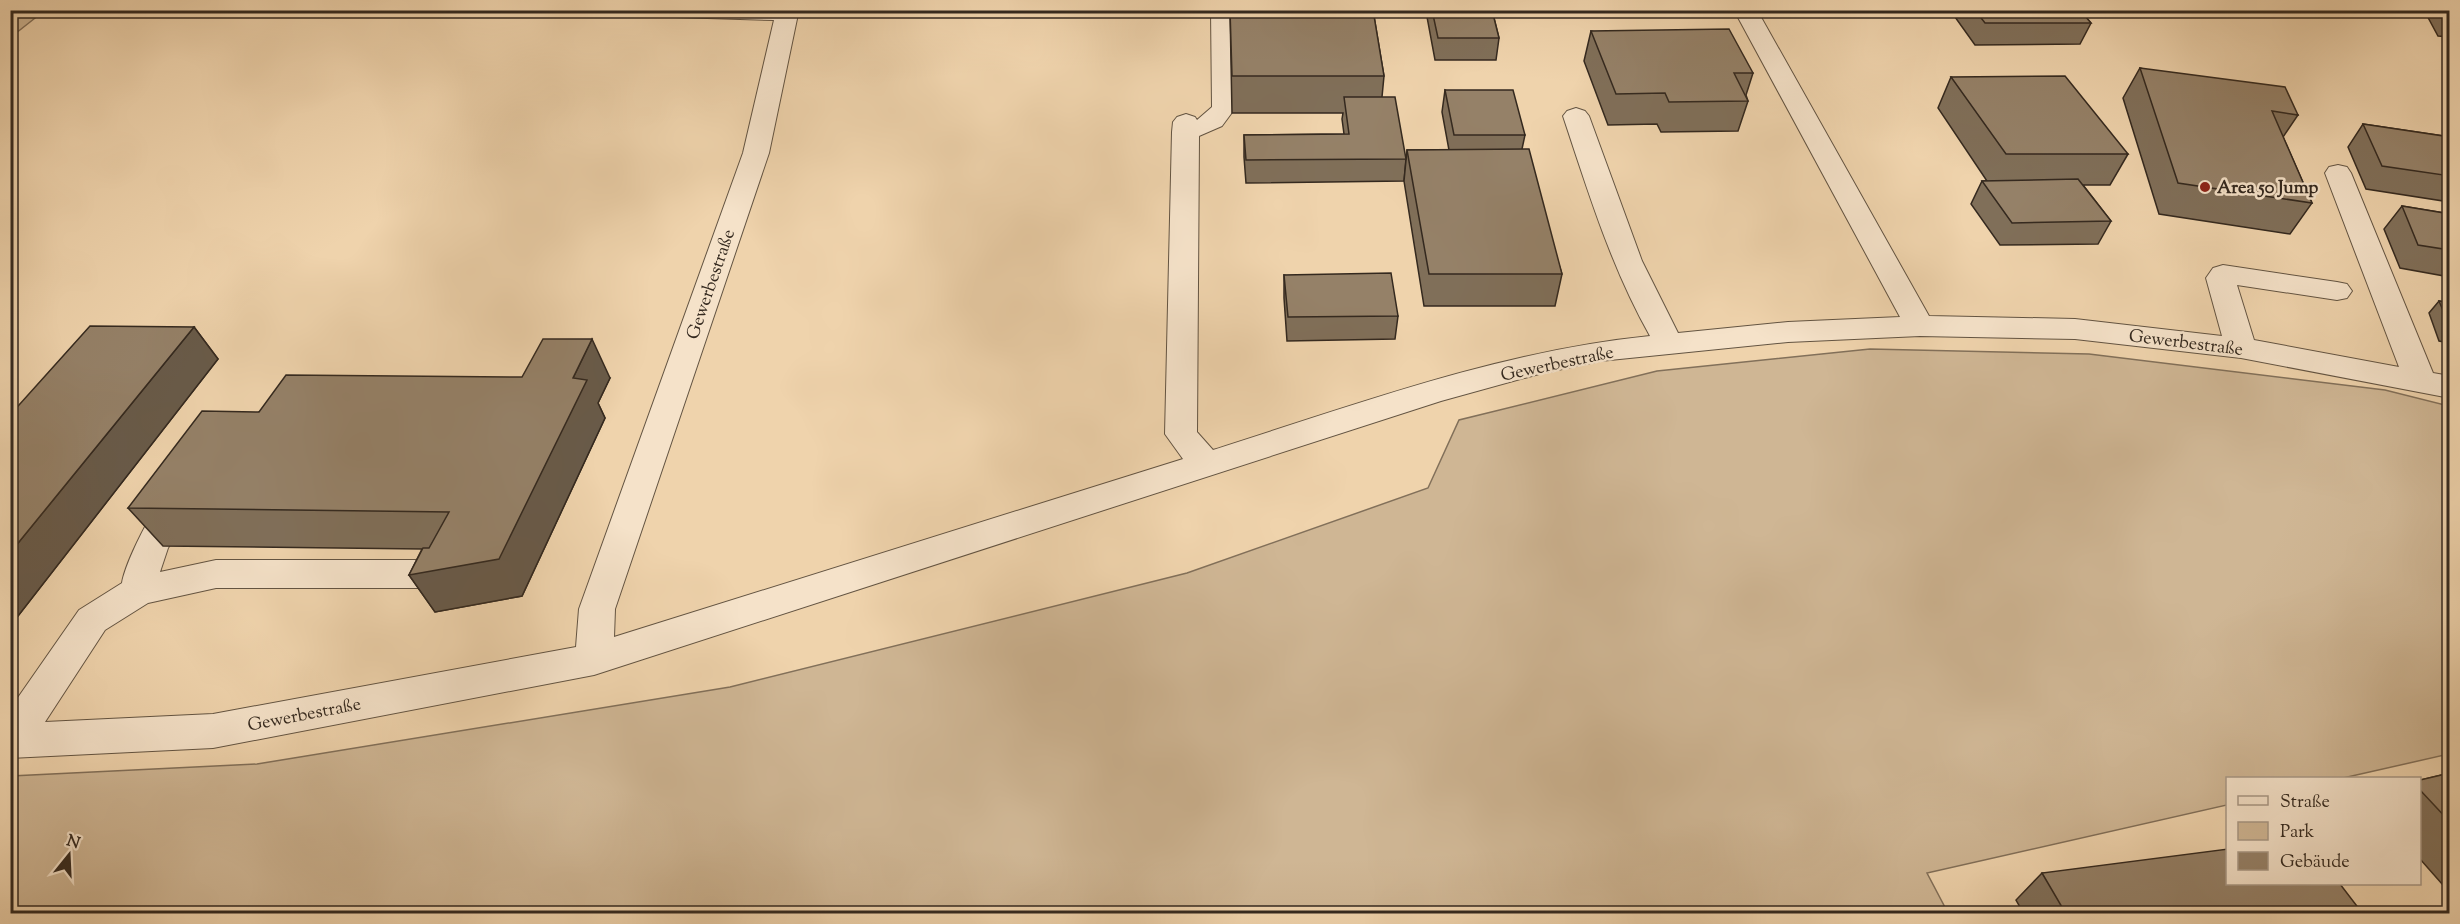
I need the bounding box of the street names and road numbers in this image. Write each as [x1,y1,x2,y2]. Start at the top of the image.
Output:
street label: Gewerbestraße [681,226,743,343]
street label: Gewerbestraße [2127,324,2244,364]
street label: Gewerbestraße [1498,340,1616,390]
street label: Gewerbestraße [245,692,363,740]

